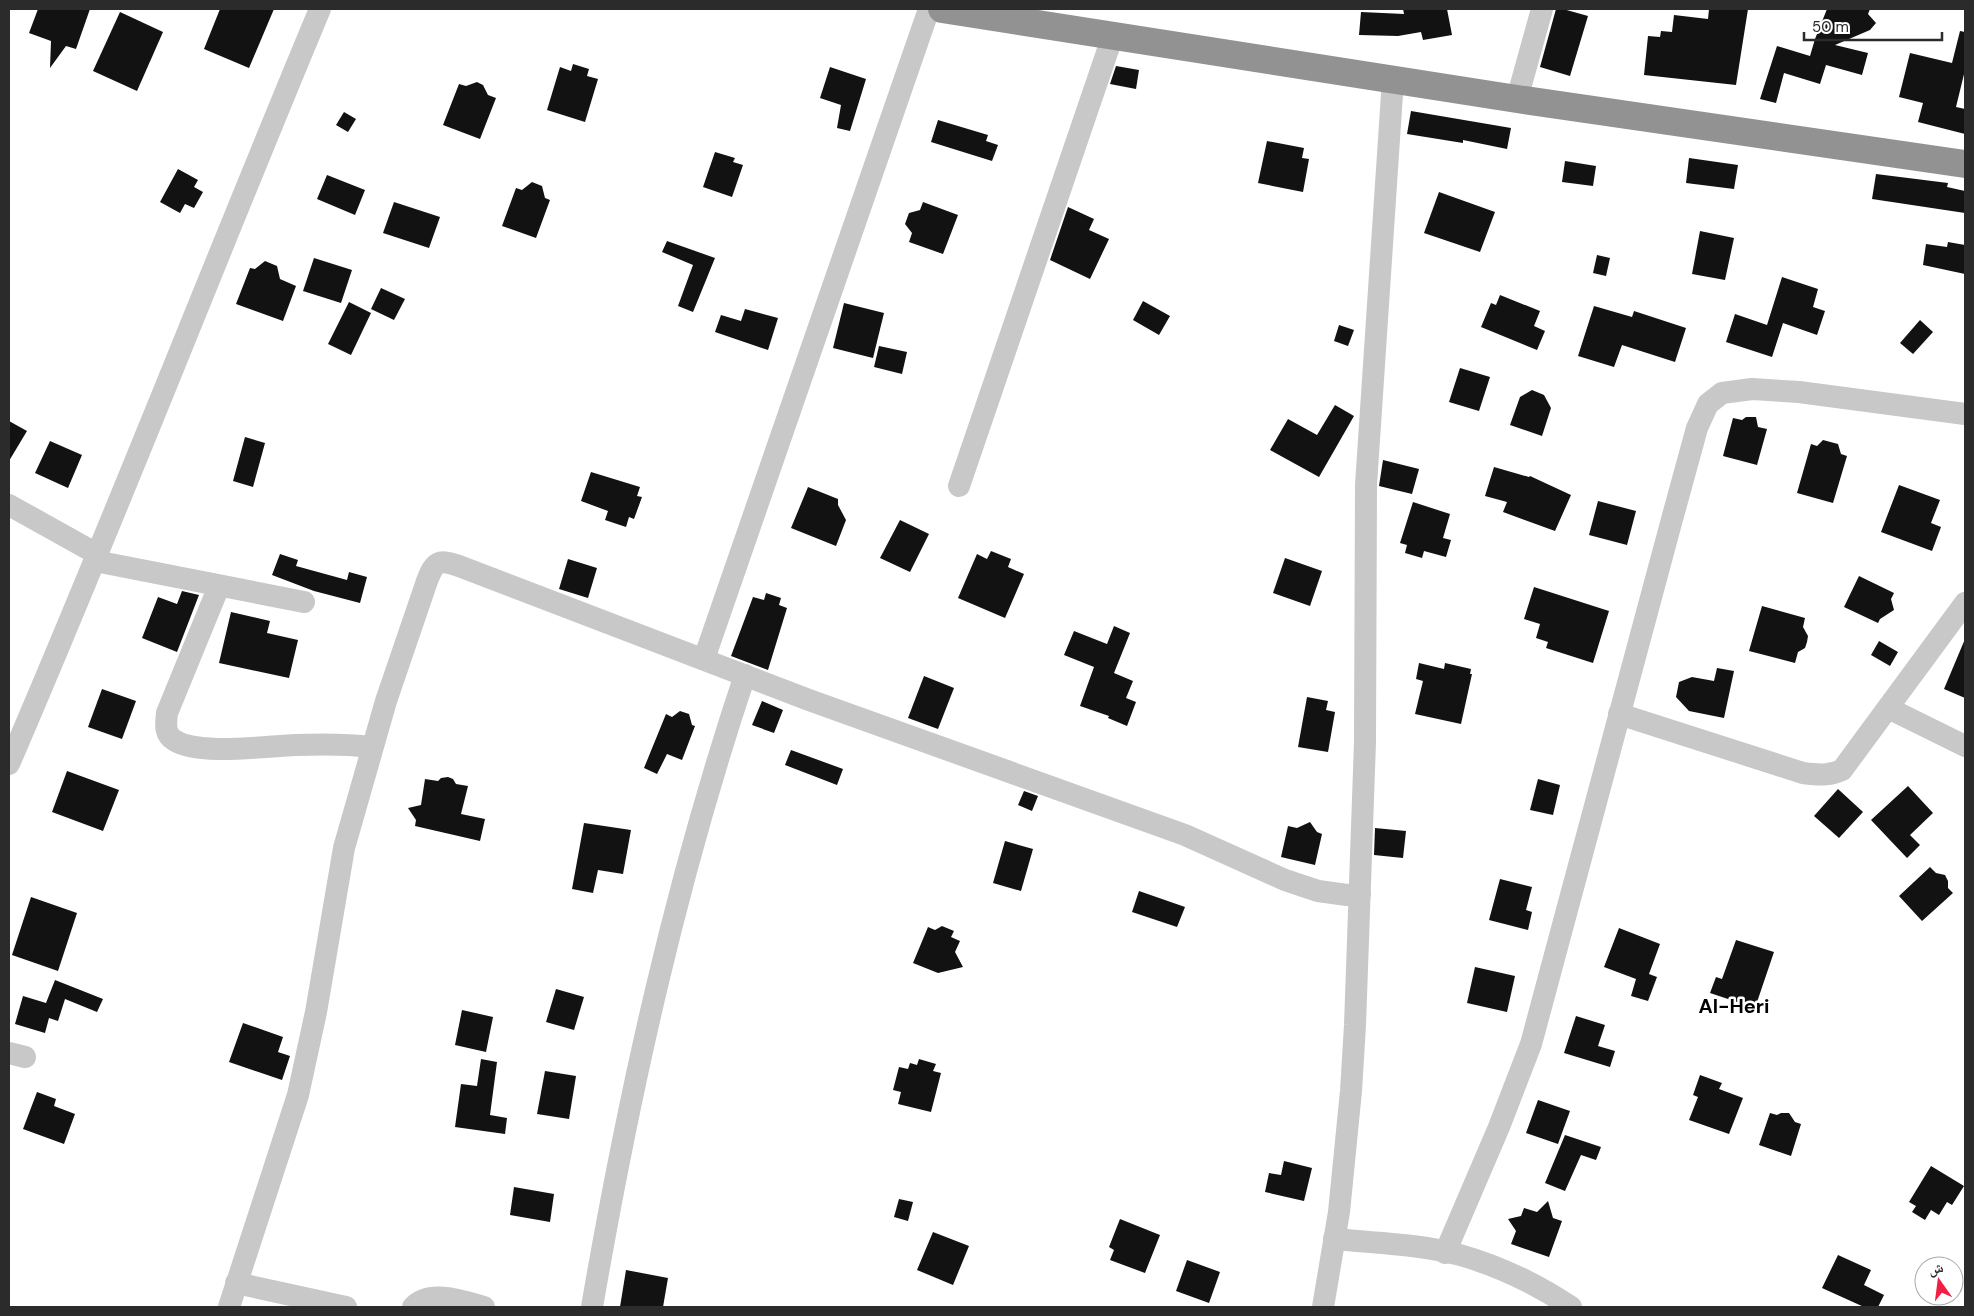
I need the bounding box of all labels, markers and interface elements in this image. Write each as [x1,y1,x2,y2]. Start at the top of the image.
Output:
scale bar [1804,10,1942,42]
text: 50 m [1812,17,1849,37]
district label: Al-Heri [1698,993,1770,1019]
north arrow [1914,1256,1964,1306]
text: ش [1926,1258,1945,1279]

